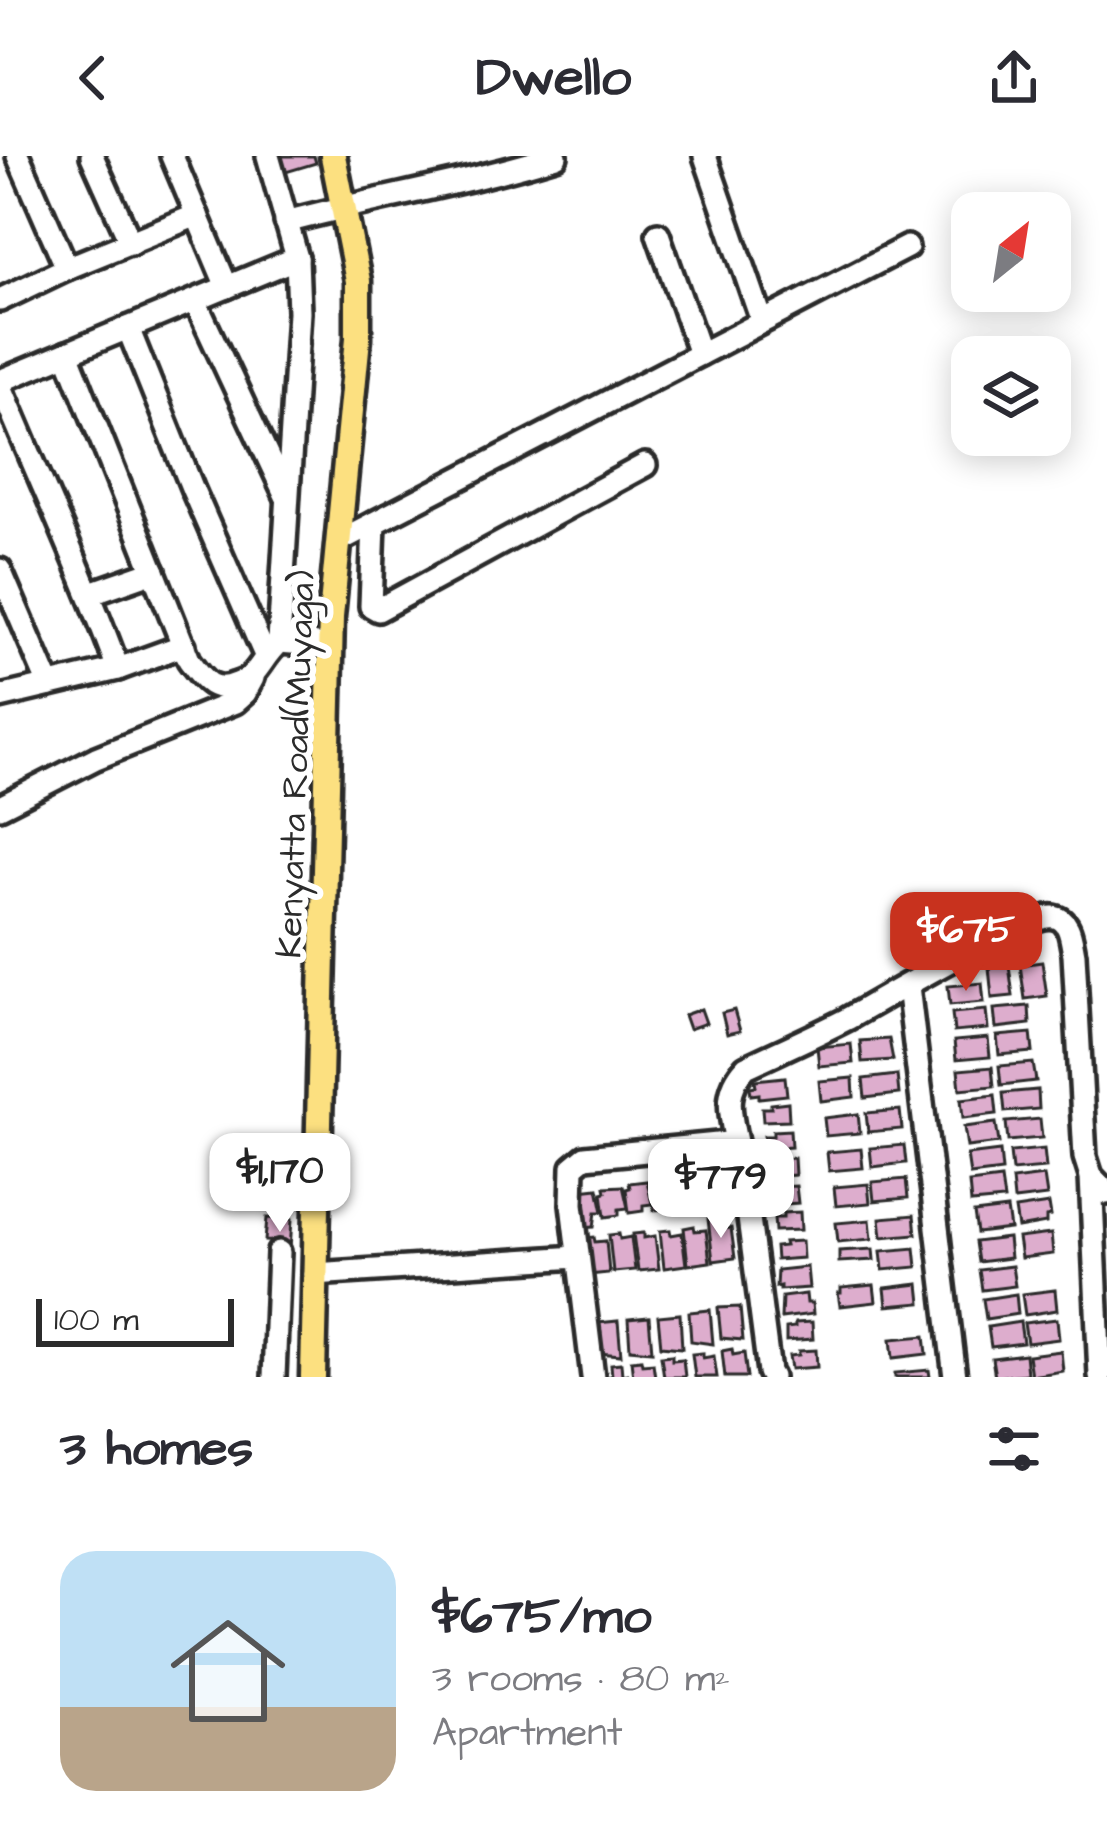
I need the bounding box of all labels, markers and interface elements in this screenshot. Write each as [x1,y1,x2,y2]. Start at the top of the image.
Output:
text: Dwello [476,41,631,116]
icon: back [60,45,126,111]
icon: share [981,45,1047,111]
north arrow [951,192,1071,312]
map controls [951,192,1071,456]
button: layers [951,336,1071,456]
street label: Kenyatta Road(Muyaga) [264,569,330,959]
pin: $675 [895,892,1037,994]
text: $675 [917,904,1015,958]
pin: $1,170 [182,1133,378,1235]
pin: $779 [650,1139,792,1241]
text: $1,170 [236,1145,324,1199]
text: $779 [675,1151,767,1205]
scale bar [36,1293,234,1346]
text: 100 m [54,1297,139,1343]
text: 3 homes [60,1414,253,1485]
icon: filters [981,1416,1047,1482]
text: $675/mo [432,1582,651,1653]
icon: home [156,1599,300,1743]
text: 3 rooms · 80 m² [432,1653,730,1707]
text: Apartment [432,1707,623,1761]

